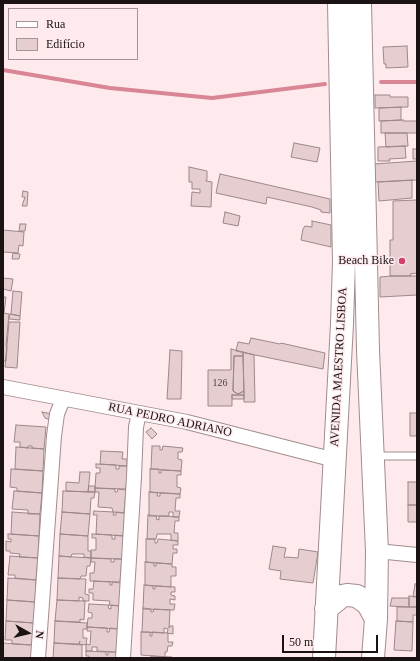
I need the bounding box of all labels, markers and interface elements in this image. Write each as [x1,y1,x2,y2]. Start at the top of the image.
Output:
legend [8,8,138,60]
text: Rua [46,17,65,31]
text: Edifício [46,37,85,51]
place label: Beach Bike [338,254,394,268]
marker: Beach Bike [397,256,407,266]
street label: AVENIDA MAESTRO LISBOA [328,287,350,447]
house number: 126 [212,377,228,389]
street label: RUA PEDRO ADRIANO [107,400,233,440]
north arrow [8,613,48,653]
scale bar [284,627,380,653]
text: N [33,630,46,639]
text: 50 m [289,635,313,649]

